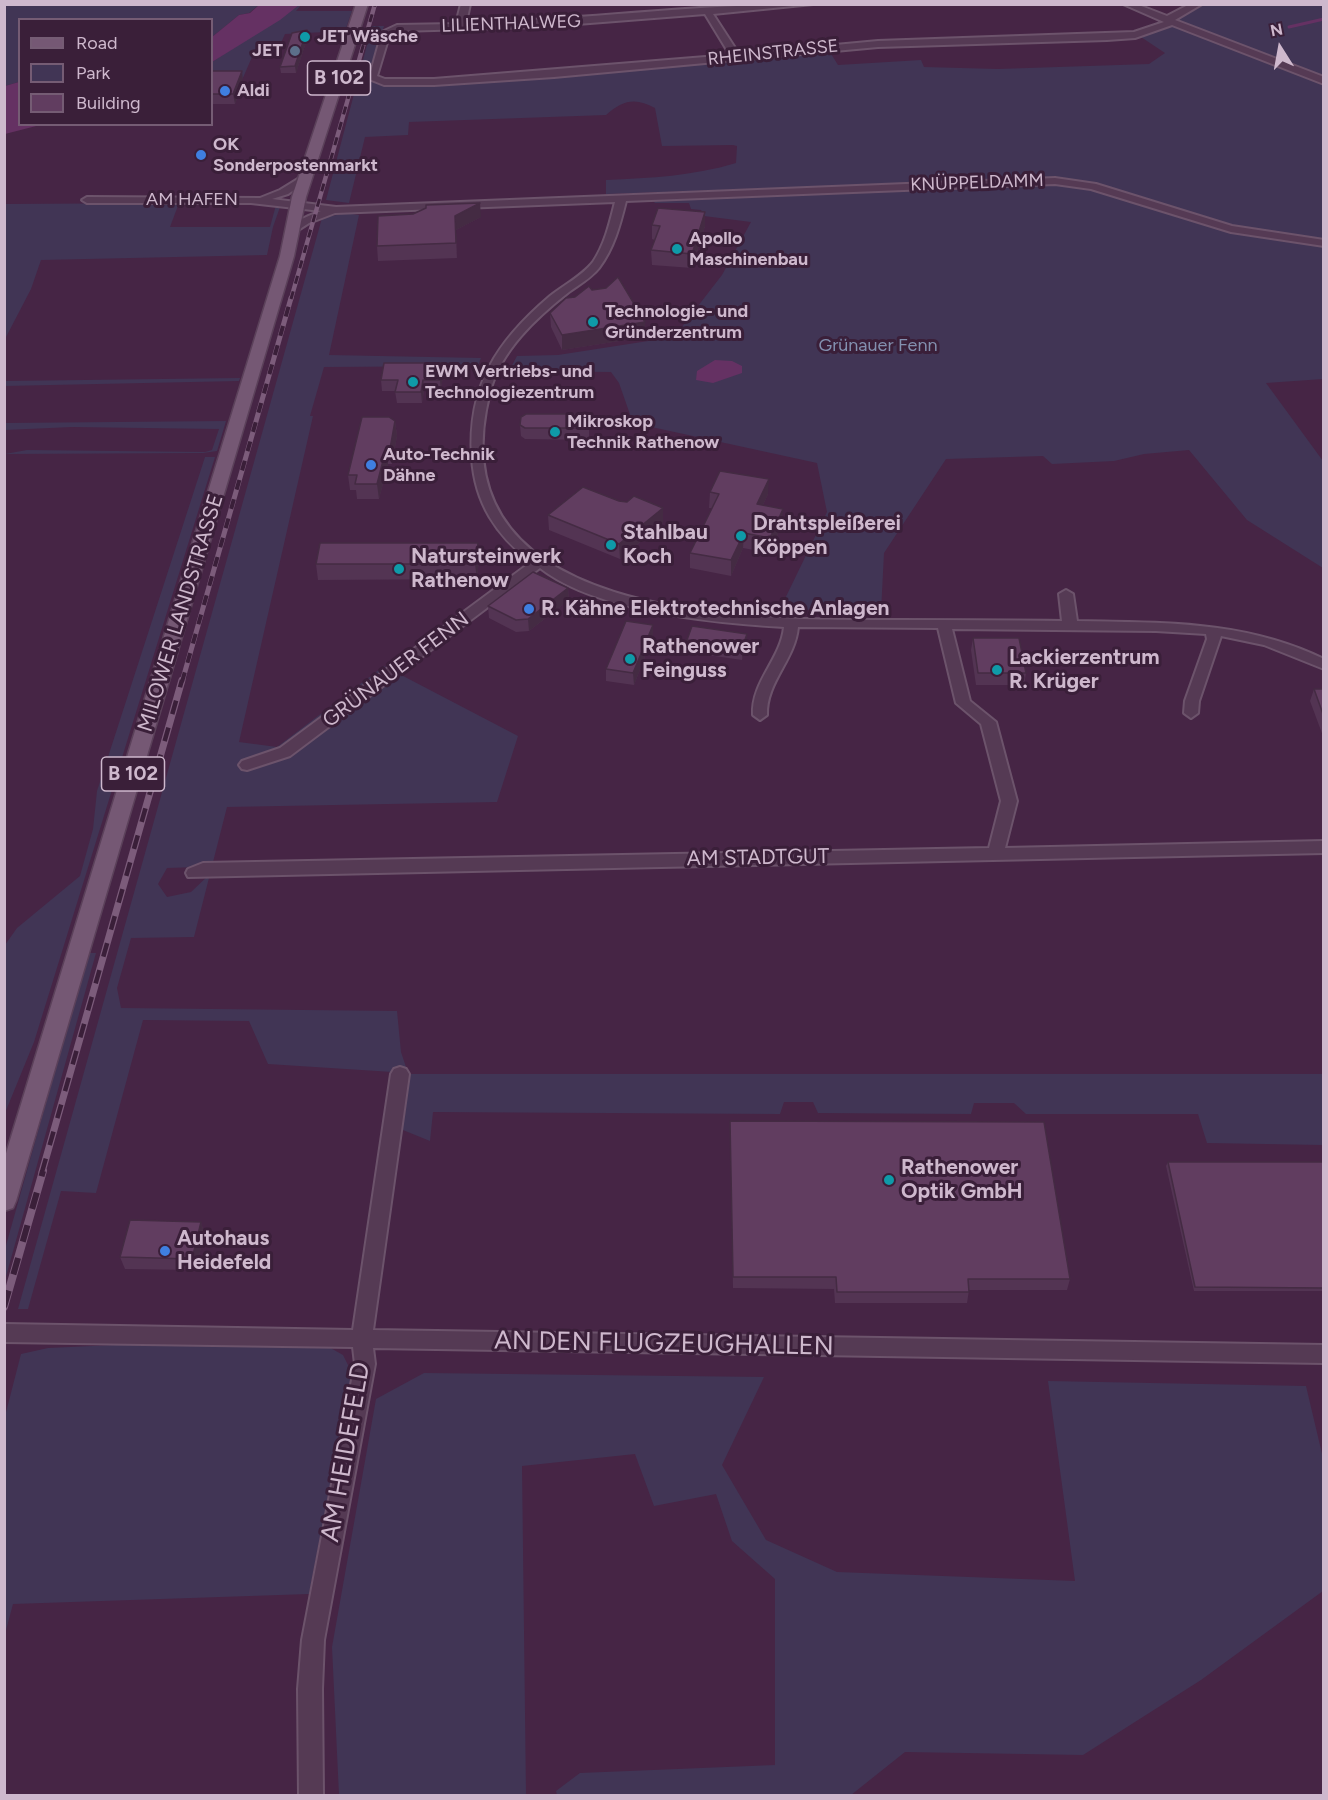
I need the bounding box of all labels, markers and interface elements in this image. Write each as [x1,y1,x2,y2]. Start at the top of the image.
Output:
street label: LILIENTHALWEG [441,11,581,37]
legend [18,18,213,126]
north arrow [1250,18,1310,78]
text: N [1269,19,1284,40]
place label: JET Wäsche [317,26,418,48]
marker: JET Wäsche [298,30,312,44]
text: Road [76,32,117,54]
street label: RHEINSTRASSE [706,35,840,71]
place label: JET [252,40,283,62]
marker: JET [288,44,302,58]
road number: B 102 [308,61,370,95]
text: Park [76,62,110,84]
place label: Aldi [237,80,270,102]
marker: Aldi [218,84,232,98]
text: Building [76,92,141,114]
place label: OK Sonderpostenmarkt [213,134,378,176]
marker: OK Sonderpostenmarkt [194,148,208,162]
street label: KNÜPPELDAMM [910,170,1044,196]
street label: AM HAFEN [146,189,238,211]
place label: Apollo Maschinenbau [689,228,808,270]
marker: Apollo Maschinenbau [670,242,684,256]
place label: Technologie- und Gründerzentrum [605,301,748,344]
marker: Technologie- und Gründerzentrum [586,315,600,329]
park label: Grünauer Fenn [818,335,938,357]
place label: EWM Vertriebs- und Technologiezentrum [425,361,594,404]
marker: EWM Vertriebs- und Technologiezentrum [406,375,420,389]
place label: Mikroskop Technik Rathenow [567,411,719,454]
marker: Mikroskop Technik Rathenow [548,425,562,439]
place label: Auto-Technik Dähne [383,444,495,486]
marker: Auto-Technik Dähne [364,458,378,472]
street label: MILOWER LANDSTRASSE [133,491,229,735]
place label: Drahtspleißerei Köppen [753,511,901,561]
place label: Stahlbau Koch [623,520,708,570]
marker: Drahtspleißerei Köppen [734,529,748,543]
marker: Stahlbau Koch [604,538,618,552]
place label: Natursteinwerk Rathenow [411,544,562,594]
marker: Natursteinwerk Rathenow [392,562,406,576]
place label: R. Kähne Elektrotechnische Anlagen [541,596,889,622]
marker: R. Kähne Elektrotechnische Anlagen [522,602,536,616]
street label: GRÜNAUER FENN [318,607,474,733]
place label: Rathenower Feinguss [642,634,759,684]
place label: Lackierzentrum R. Krüger [1009,645,1160,695]
marker: Rathenower Feinguss [623,652,637,666]
marker: Lackierzentrum R. Krüger [990,663,1004,677]
road number: B 102 [102,757,164,791]
street label: AM STADTGUT [687,844,829,872]
place label: Rathenower Optik GmbH [901,1155,1023,1205]
marker: Rathenower Optik GmbH [882,1173,896,1187]
place label: Autohaus Heidefeld [177,1226,271,1276]
marker: Autohaus Heidefeld [158,1244,172,1258]
street label: AN DEN FLUGZEUGHALLEN [494,1325,834,1363]
street label: AM HEIDEFELD [315,1360,377,1544]

